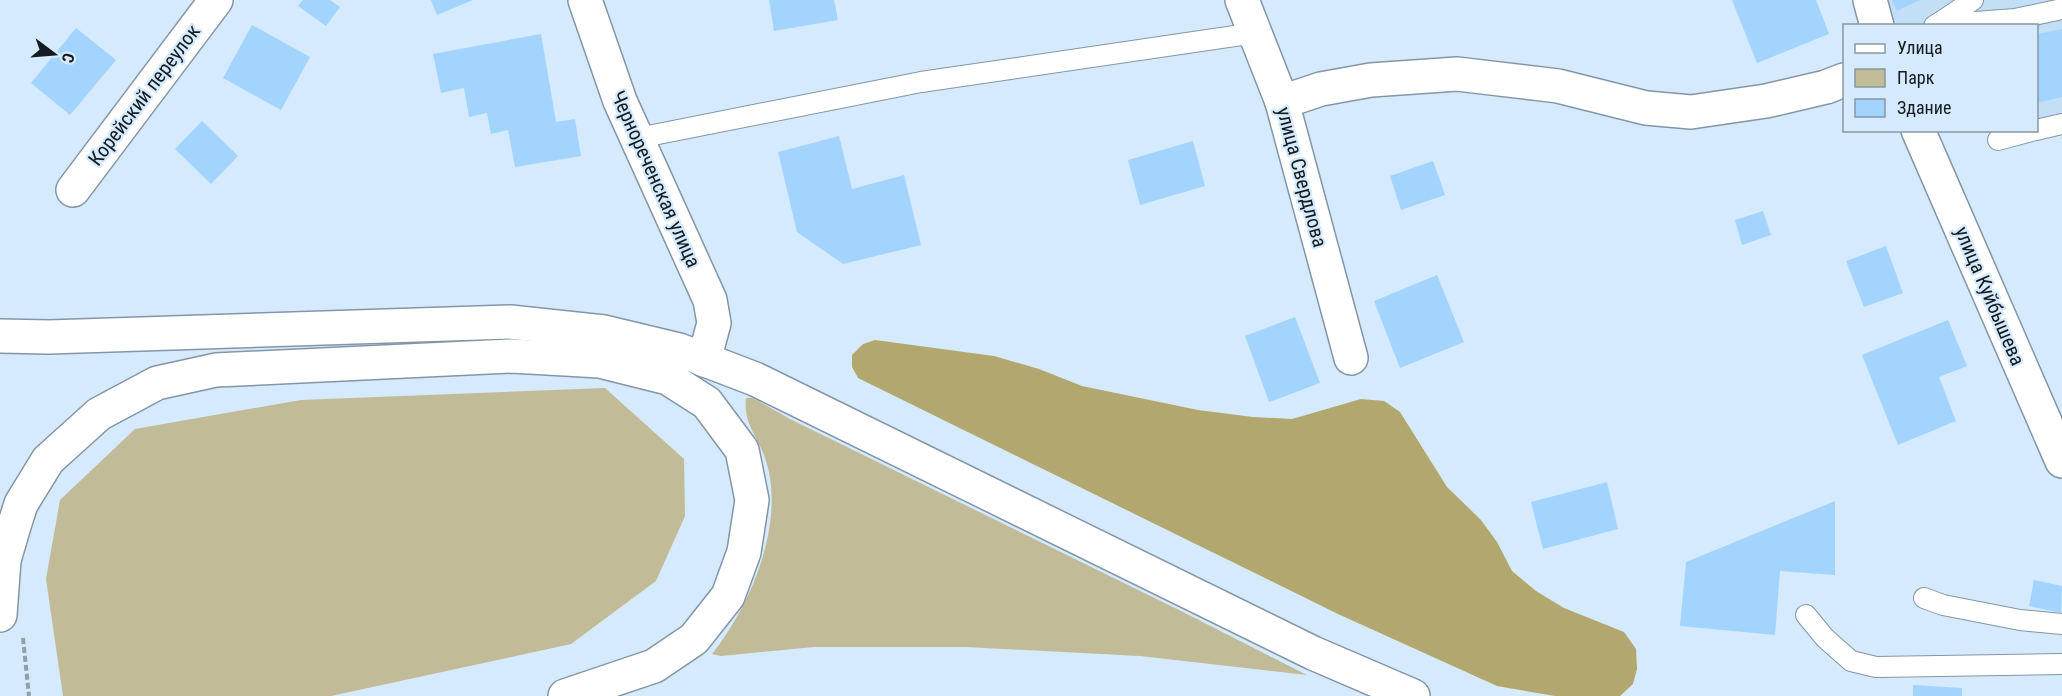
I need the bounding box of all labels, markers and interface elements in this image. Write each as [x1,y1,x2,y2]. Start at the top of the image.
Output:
street label: Корейский переулок [83,19,205,170]
north arrow [24,24,84,84]
legend [1843,24,2038,132]
text: Улица [1897,37,1943,58]
text: С [58,51,78,65]
text: Парк [1897,67,1935,88]
street label: Чернореченская улица [606,87,706,271]
text: Здание [1897,97,1951,118]
street label: улица Свердлова [1272,104,1332,250]
street label: улица Куйбышева [1950,223,2030,369]

